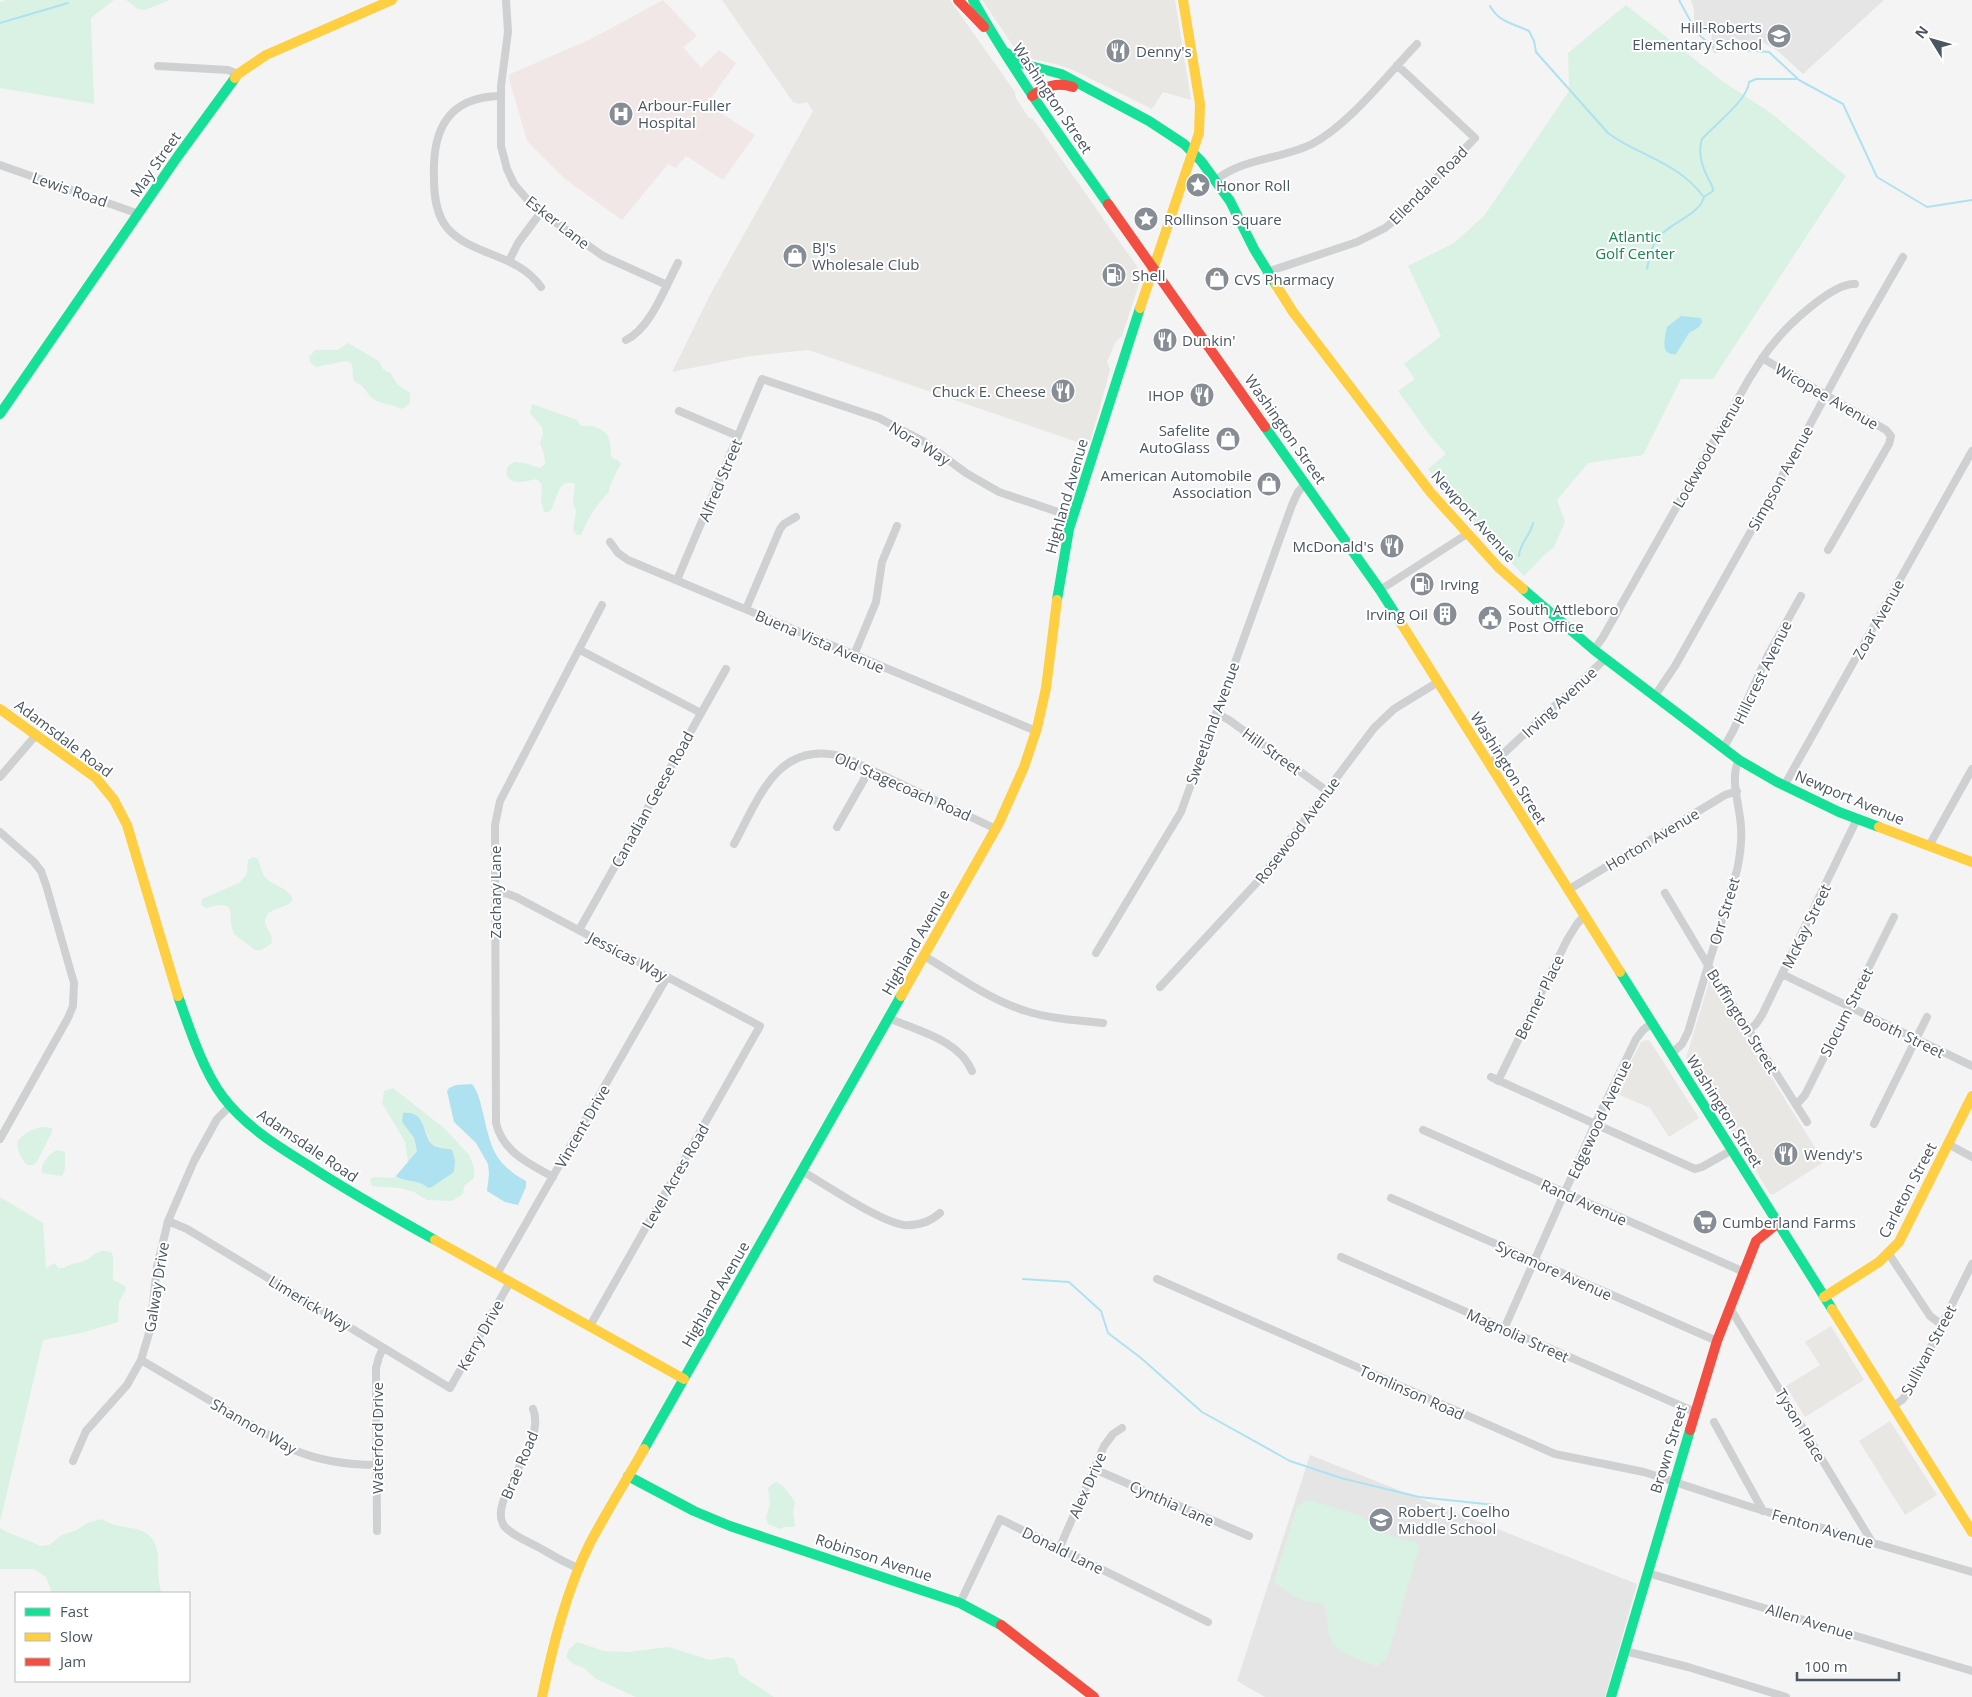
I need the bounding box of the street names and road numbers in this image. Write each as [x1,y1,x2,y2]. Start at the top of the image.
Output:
street label: Washington Street [1009,39,1097,157]
street label: May Street [125,127,185,201]
street label: Ellendale Road [1385,142,1471,228]
street label: Lewis Road [30,167,110,211]
street label: Esker Lane [522,191,594,253]
street label: Wicopee Avenue [1772,358,1882,434]
street label: Washington Street [1241,370,1331,488]
street label: Lockwood Avenue [1668,391,1748,511]
street label: Nora Way [886,416,955,470]
street label: Simpson Avenue [1743,422,1817,534]
street label: Alfred Street [694,436,746,524]
street label: Highland Avenue [1040,436,1092,556]
street label: Newport Avenue [1427,466,1521,566]
street label: Zoar Avenue [1848,576,1908,662]
street label: Buena Vista Avenue [752,605,888,677]
street label: Hillcrest Avenue [1728,617,1796,727]
street label: Sweetland Avenue [1181,659,1243,787]
street label: Irving Avenue [1517,662,1601,742]
street label: Adamsdale Road [11,695,117,781]
street label: Washington Street [1466,708,1552,828]
street label: Hill Street [1239,723,1305,779]
street label: Canadian Geese Road [606,727,698,871]
street label: Old Stagecoach Road [832,747,974,825]
street label: Newport Avenue [1792,765,1908,829]
street label: Rosewood Avenue [1250,773,1344,887]
street label: Horton Avenue [1601,803,1703,875]
street label: Zachary Lane [485,846,505,938]
street label: Orr Street [1704,875,1744,947]
street label: McKay Street [1777,880,1835,972]
street label: Highland Avenue [877,886,953,998]
street label: Jessicas Way [583,926,671,985]
street label: Benner Place [1510,951,1568,1043]
street label: Slocum Street [1815,964,1877,1060]
street label: Buffington Street [1703,965,1783,1077]
street label: Booth Street [1860,1006,1948,1062]
street label: Washington Street [1682,1051,1768,1171]
street label: Edgewood Avenue [1563,1056,1635,1182]
street label: Vincent Drive [550,1081,614,1171]
street label: Adamsdale Road [254,1104,362,1186]
street label: Level Acres Road [637,1120,713,1232]
street label: Carleton Street [1873,1139,1941,1241]
street label: Rand Avenue [1538,1174,1630,1230]
street label: Sycamore Avenue [1493,1235,1615,1305]
street label: Highland Avenue [677,1238,753,1350]
street label: Galway Drive [139,1240,173,1334]
street label: Limerick Way [265,1271,355,1336]
street label: Kerry Drive [452,1296,508,1374]
street label: Sullivan Street [1896,1301,1960,1399]
street label: Magnolia Street [1464,1304,1572,1366]
street label: Tomlinson Road [1356,1360,1468,1424]
street label: Waterford Drive [367,1382,387,1494]
street label: Tyson Place [1771,1385,1831,1465]
street label: Shannon Way [207,1393,301,1459]
street label: Brown Street [1645,1402,1691,1496]
street label: Brae Road [496,1428,542,1502]
street label: Alex Drive [1064,1449,1110,1521]
street label: Cynthia Lane [1127,1475,1217,1531]
street label: Fenton Avenue [1770,1504,1876,1552]
street label: Donald Lane [1019,1522,1107,1578]
street label: Robinson Avenue [813,1529,935,1585]
street label: Allen Avenue [1764,1598,1856,1644]

